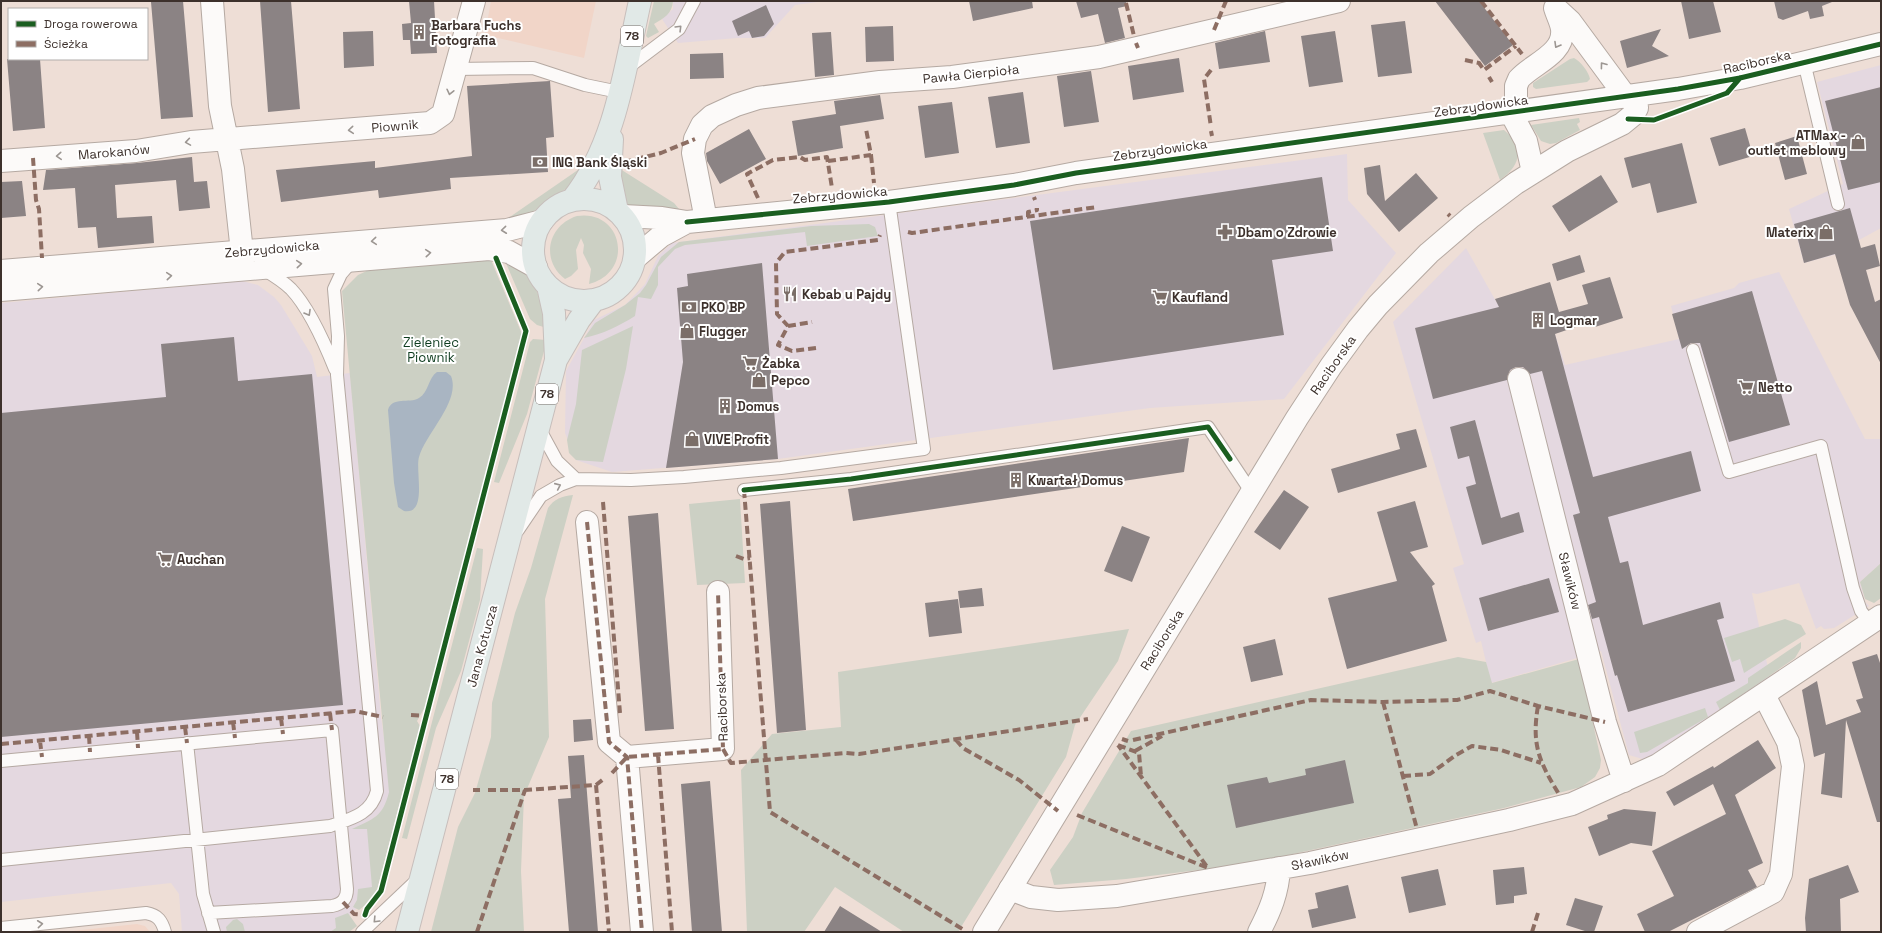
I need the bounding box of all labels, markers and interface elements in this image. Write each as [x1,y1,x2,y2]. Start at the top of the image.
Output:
legend [8,8,148,60]
text: Droga rowerowa [44,16,138,32]
place label: Barbara Fuchs Fotografia [431,17,521,49]
building icon: Barbara Fuchs Fotografia [410,23,428,41]
one-way arrow [674,25,682,33]
road number: 78 [621,26,643,46]
text: Ścieżka [44,36,88,52]
one-way arrow [1555,41,1562,48]
street label: Raciborska [1722,46,1793,78]
street label: Pawła Cierpioła [922,60,1021,88]
one-way arrow [1601,63,1608,70]
one-way arrow [447,89,455,95]
street label: Zebrzydowicka [1433,91,1530,121]
street label: Piownik [371,115,419,137]
one-way arrow [348,125,354,134]
place label: ATMax - outlet meblowy [1748,127,1846,159]
shop icon: ATMax - outlet meblowy [1849,133,1867,151]
street label: Zebrzydowicka [1112,135,1209,165]
one-way arrow [185,137,191,146]
street label: Marokanów [77,140,151,164]
one-way arrow [56,152,62,161]
bank icon: ING Bank Śląski [531,153,549,171]
place label: ING Bank Śląski [552,154,647,171]
street label: Zebrzydowicka [792,182,889,208]
pharmacy icon: Dbam o Zdrowie [1216,223,1234,241]
shop icon: Materix [1817,223,1835,241]
place label: Dbam o Zdrowie [1237,224,1337,241]
place label: Materix [1766,224,1814,241]
one-way arrow [501,225,507,234]
street label: Zebrzydowicka [224,236,321,262]
one-way arrow [371,236,377,245]
one-way arrow [425,249,431,258]
one-way arrow [296,260,302,269]
one-way arrow [166,271,172,280]
one-way arrow [37,282,43,291]
restaurant icon: Kebab u Pajdy [781,285,799,303]
place label: Kebab u Pajdy [802,286,891,303]
supermarket icon: Kaufland [1151,288,1169,306]
place label: Kaufland [1172,289,1228,306]
bank icon: PKO BP [680,298,698,316]
place label: PKO BP [701,299,745,316]
one-way arrow [303,309,310,316]
building icon: Logmar [1529,311,1547,329]
place label: Logmar [1550,312,1597,329]
shop icon: Flugger [678,322,696,340]
place label: Flugger [699,323,747,340]
street label: Raciborska [1306,332,1360,398]
park label: Zieleniec Piownik [403,334,459,366]
supermarket icon: Żabka [741,354,759,372]
place label: Żabka [762,355,800,372]
shop icon: Pepco [750,371,768,389]
place label: Pepco [771,372,810,389]
supermarket icon: Netto [1737,378,1755,396]
place label: Netto [1758,379,1792,396]
road number: 78 [536,384,558,404]
building icon: Domus [716,397,734,415]
place label: Domus [737,398,780,415]
shop icon: VIVE Profit [683,430,701,448]
place label: VIVE Profit [704,431,769,448]
building icon: Kwartał Domus [1007,471,1025,489]
place label: Kwartał Domus [1028,472,1124,489]
one-way arrow [553,483,561,491]
supermarket icon: Auchan [156,550,174,568]
street label: Sławików [1555,550,1585,612]
place label: Auchan [177,551,224,568]
street label: Jana Kotucza [463,602,501,689]
street label: Raciborska [1137,606,1188,674]
street label: Raciborska [712,672,732,742]
road number: 78 [436,769,458,789]
street label: Sławików [1290,846,1350,874]
one-way arrow [373,915,381,923]
one-way arrow [37,919,43,928]

